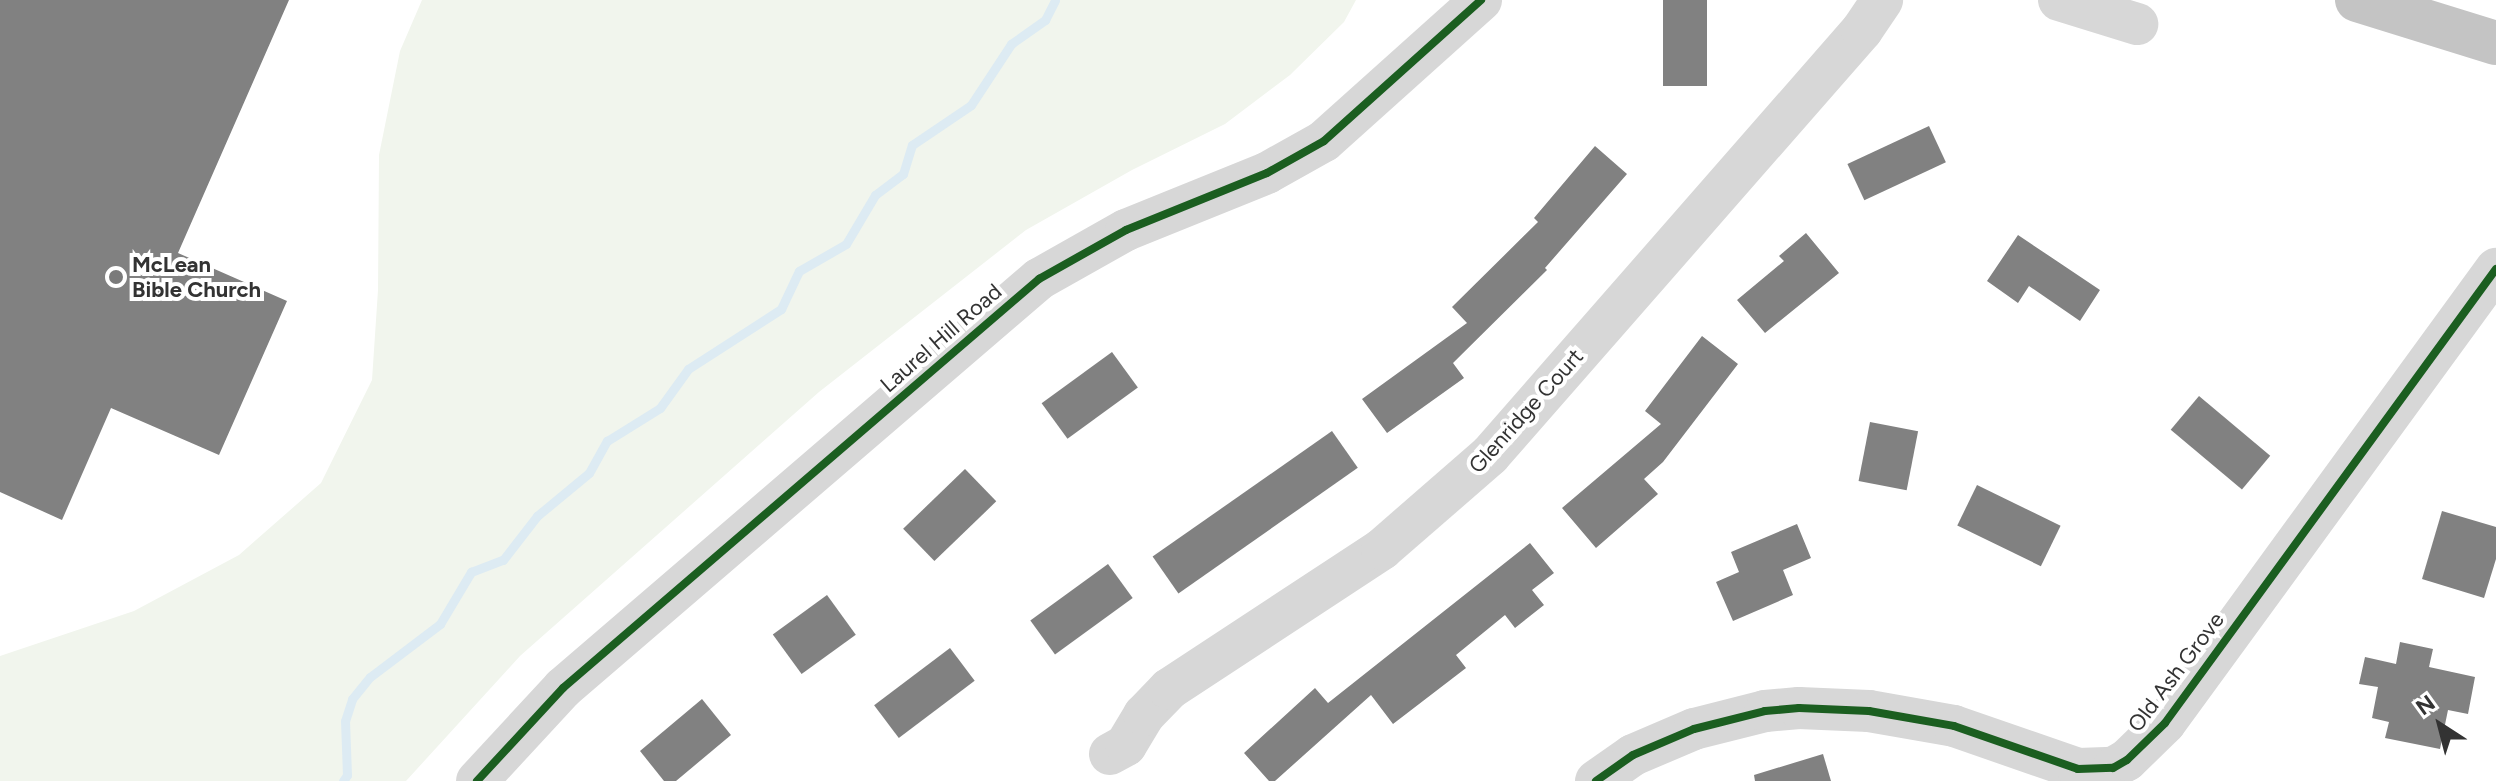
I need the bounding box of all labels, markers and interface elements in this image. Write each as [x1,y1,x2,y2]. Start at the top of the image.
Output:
place label: McLean Bible Church [132,251,261,302]
marker: McLean Bible Church [107,268,125,286]
street label: Laurel Hill Road [875,278,1007,398]
street label: Glenridge Court [1463,343,1589,479]
street label: Old Ash Grove [2122,607,2230,737]
north arrow [2400,685,2480,765]
text: N [2411,689,2440,721]

